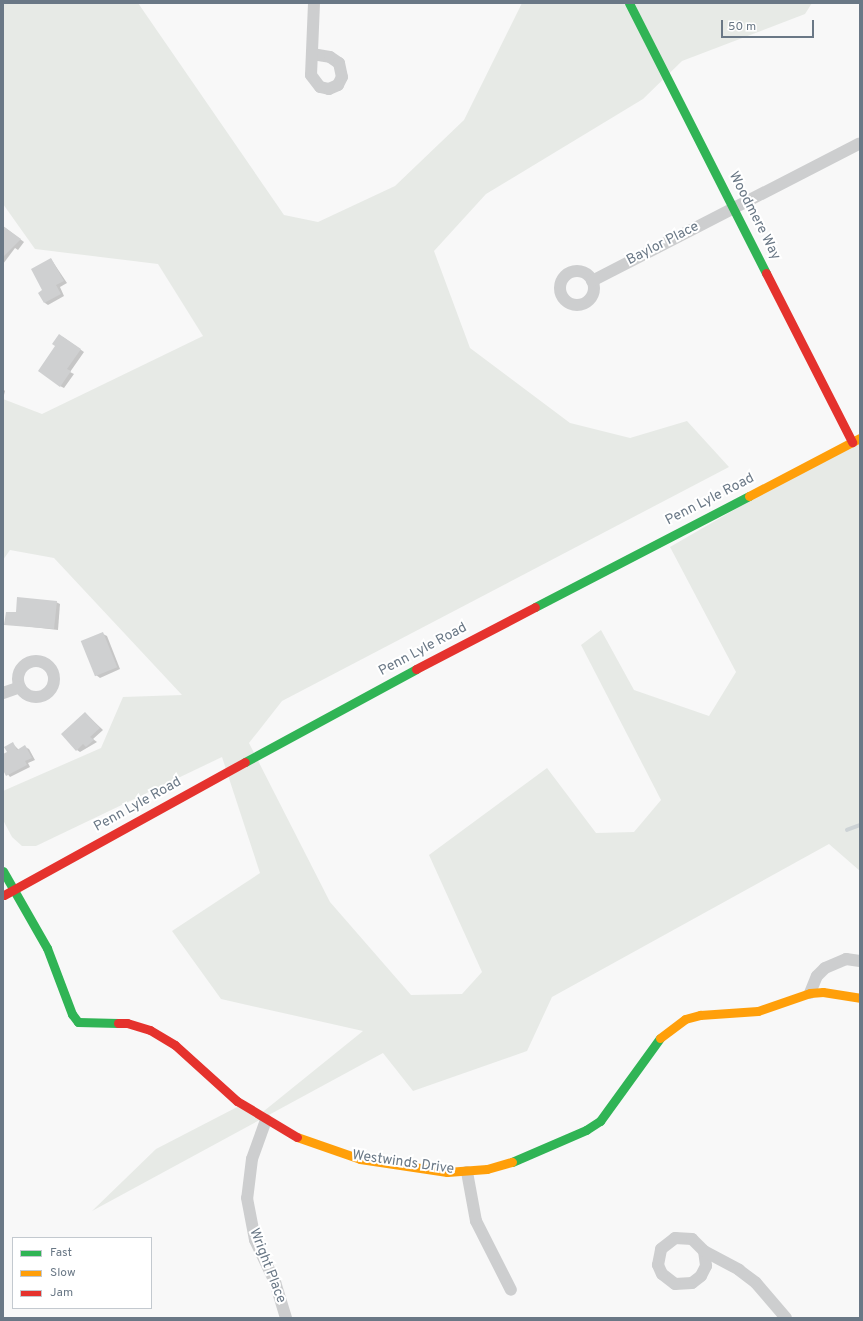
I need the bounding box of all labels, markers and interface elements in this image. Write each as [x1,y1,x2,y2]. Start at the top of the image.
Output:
scale bar [723,12,816,38]
text: 50 m [728,19,756,35]
street label: Woodmere Way [724,169,784,263]
street label: Baylor Place [624,219,702,269]
street label: Penn Lyle Road [663,470,757,530]
street label: Penn Lyle Road [376,620,470,680]
street label: Penn Lyle Road [91,774,185,836]
street label: Westwinds Drive [351,1148,455,1178]
street label: Wright Place [245,1226,289,1306]
legend [12,1237,152,1309]
text: Fast [50,1245,72,1261]
text: Slow [50,1265,76,1281]
text: Jam [50,1285,73,1301]

